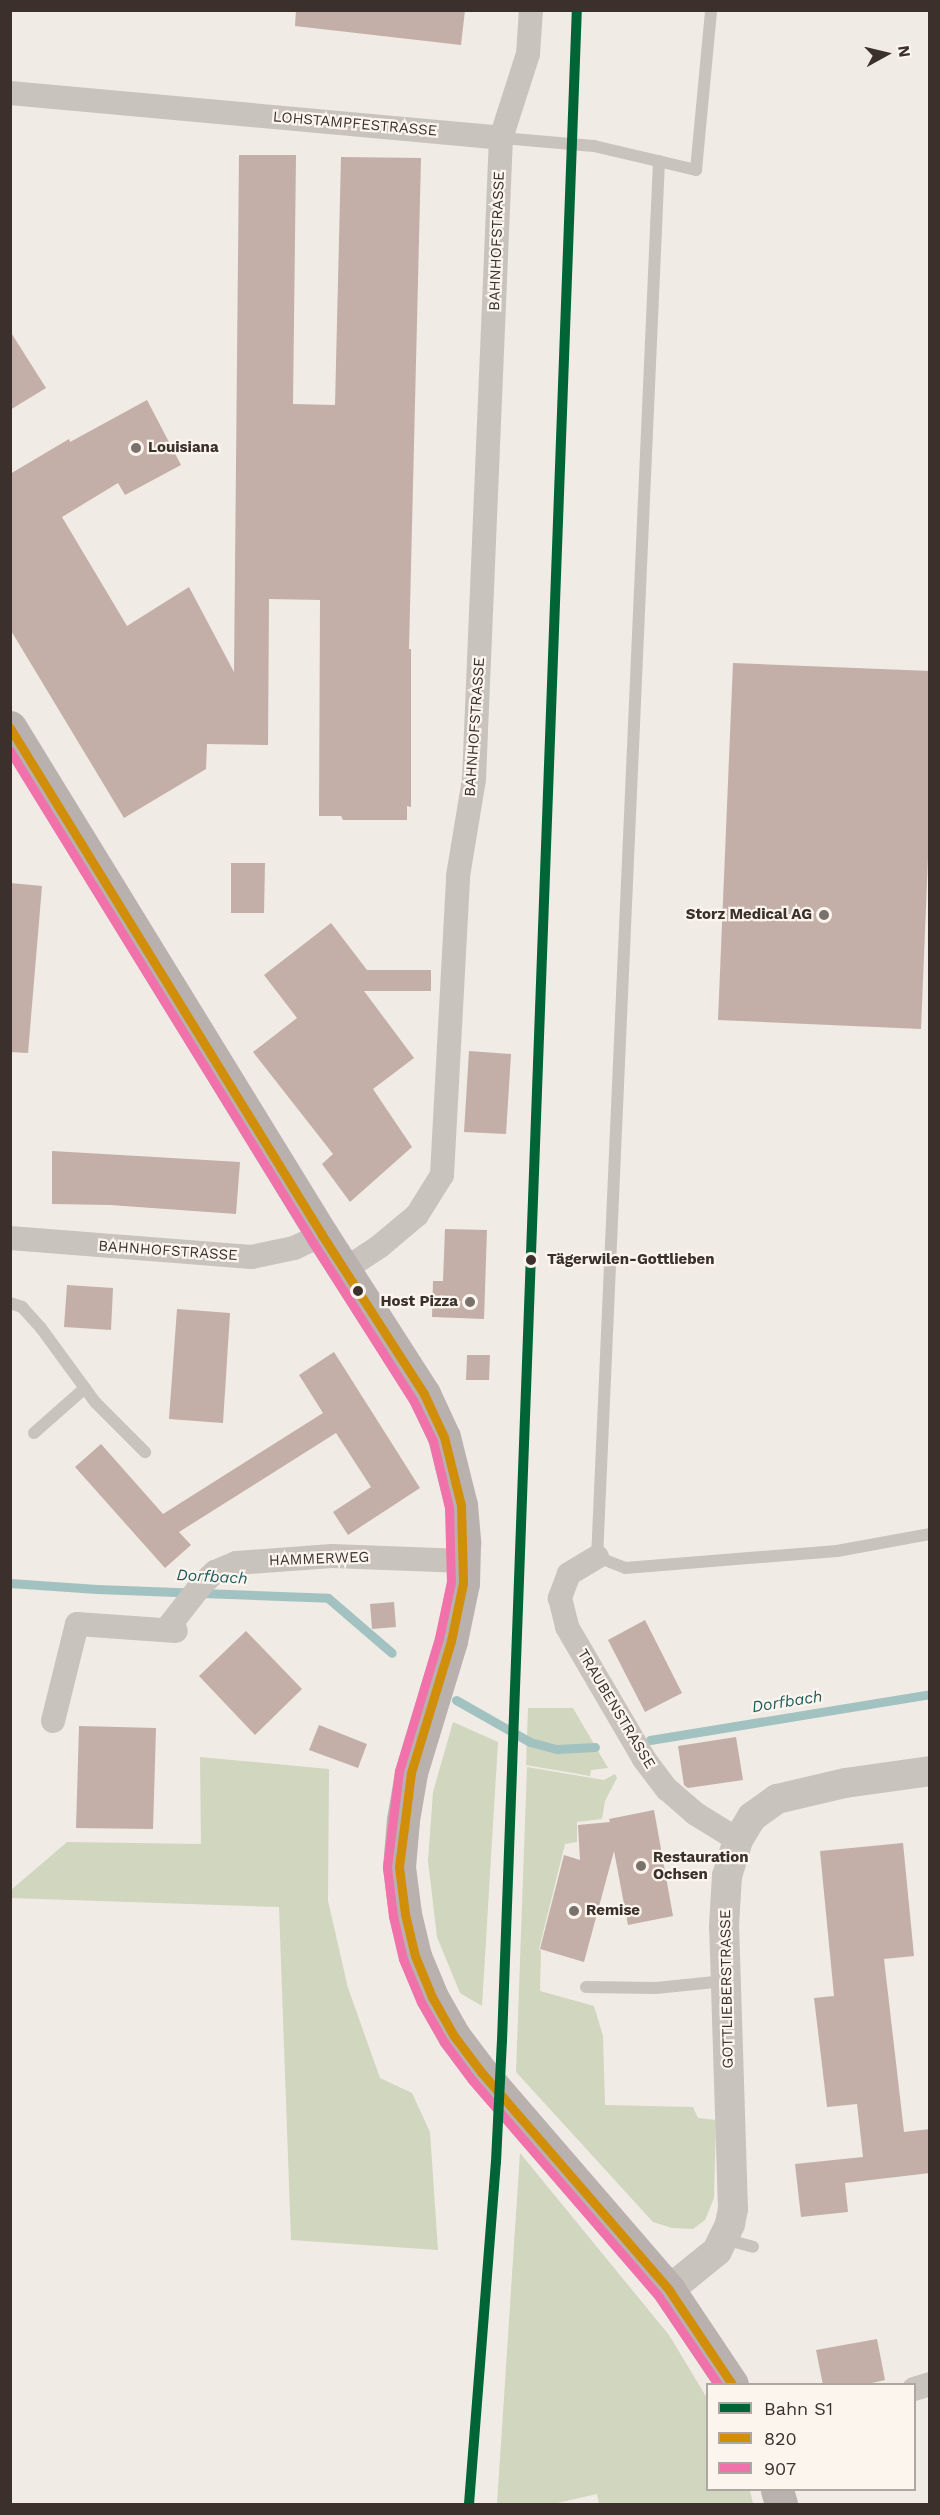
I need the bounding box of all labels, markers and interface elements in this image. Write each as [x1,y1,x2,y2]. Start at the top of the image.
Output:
north arrow [856,24,916,84]
text: N [894,44,915,59]
street label: LOHSTAMPFESTRASSE [272,108,438,140]
street label: BAHNHOFSTRASSE [486,171,508,311]
place label: Louisiana [148,439,219,457]
marker: Louisiana [129,441,143,455]
street label: BAHNHOFSTRASSE [461,657,489,797]
place label: Storz Medical AG [685,906,812,924]
marker: Storz Medical AG [817,908,831,922]
street label: BAHNHOFSTRASSE [98,1237,238,1265]
marker: Tägerwilen-Gottlieben [520,1249,542,1271]
place label: Tägerwilen-Gottlieben [547,1251,715,1269]
unlabelled marker [352,1285,364,1297]
place label: Host Pizza [381,1293,458,1311]
marker: Host Pizza [463,1295,477,1309]
street label: HAMMERWEG [268,1548,370,1570]
water label: Dorfbach [176,1566,248,1588]
street label: TRAUBENSTRASSE [573,1646,659,1772]
water label: Dorfbach [750,1687,824,1717]
place label: Restauration Ochsen [653,1848,749,1883]
marker: Restauration Ochsen [634,1859,648,1873]
place label: Remise [586,1902,640,1920]
marker: Remise [567,1904,581,1918]
street label: GOTTLIEBERSTRASSE [717,1909,737,2069]
legend [706,2383,916,2491]
text: Bahn S1 [764,2398,833,2419]
text: 820 [764,2428,797,2449]
text: 907 [764,2458,796,2479]

